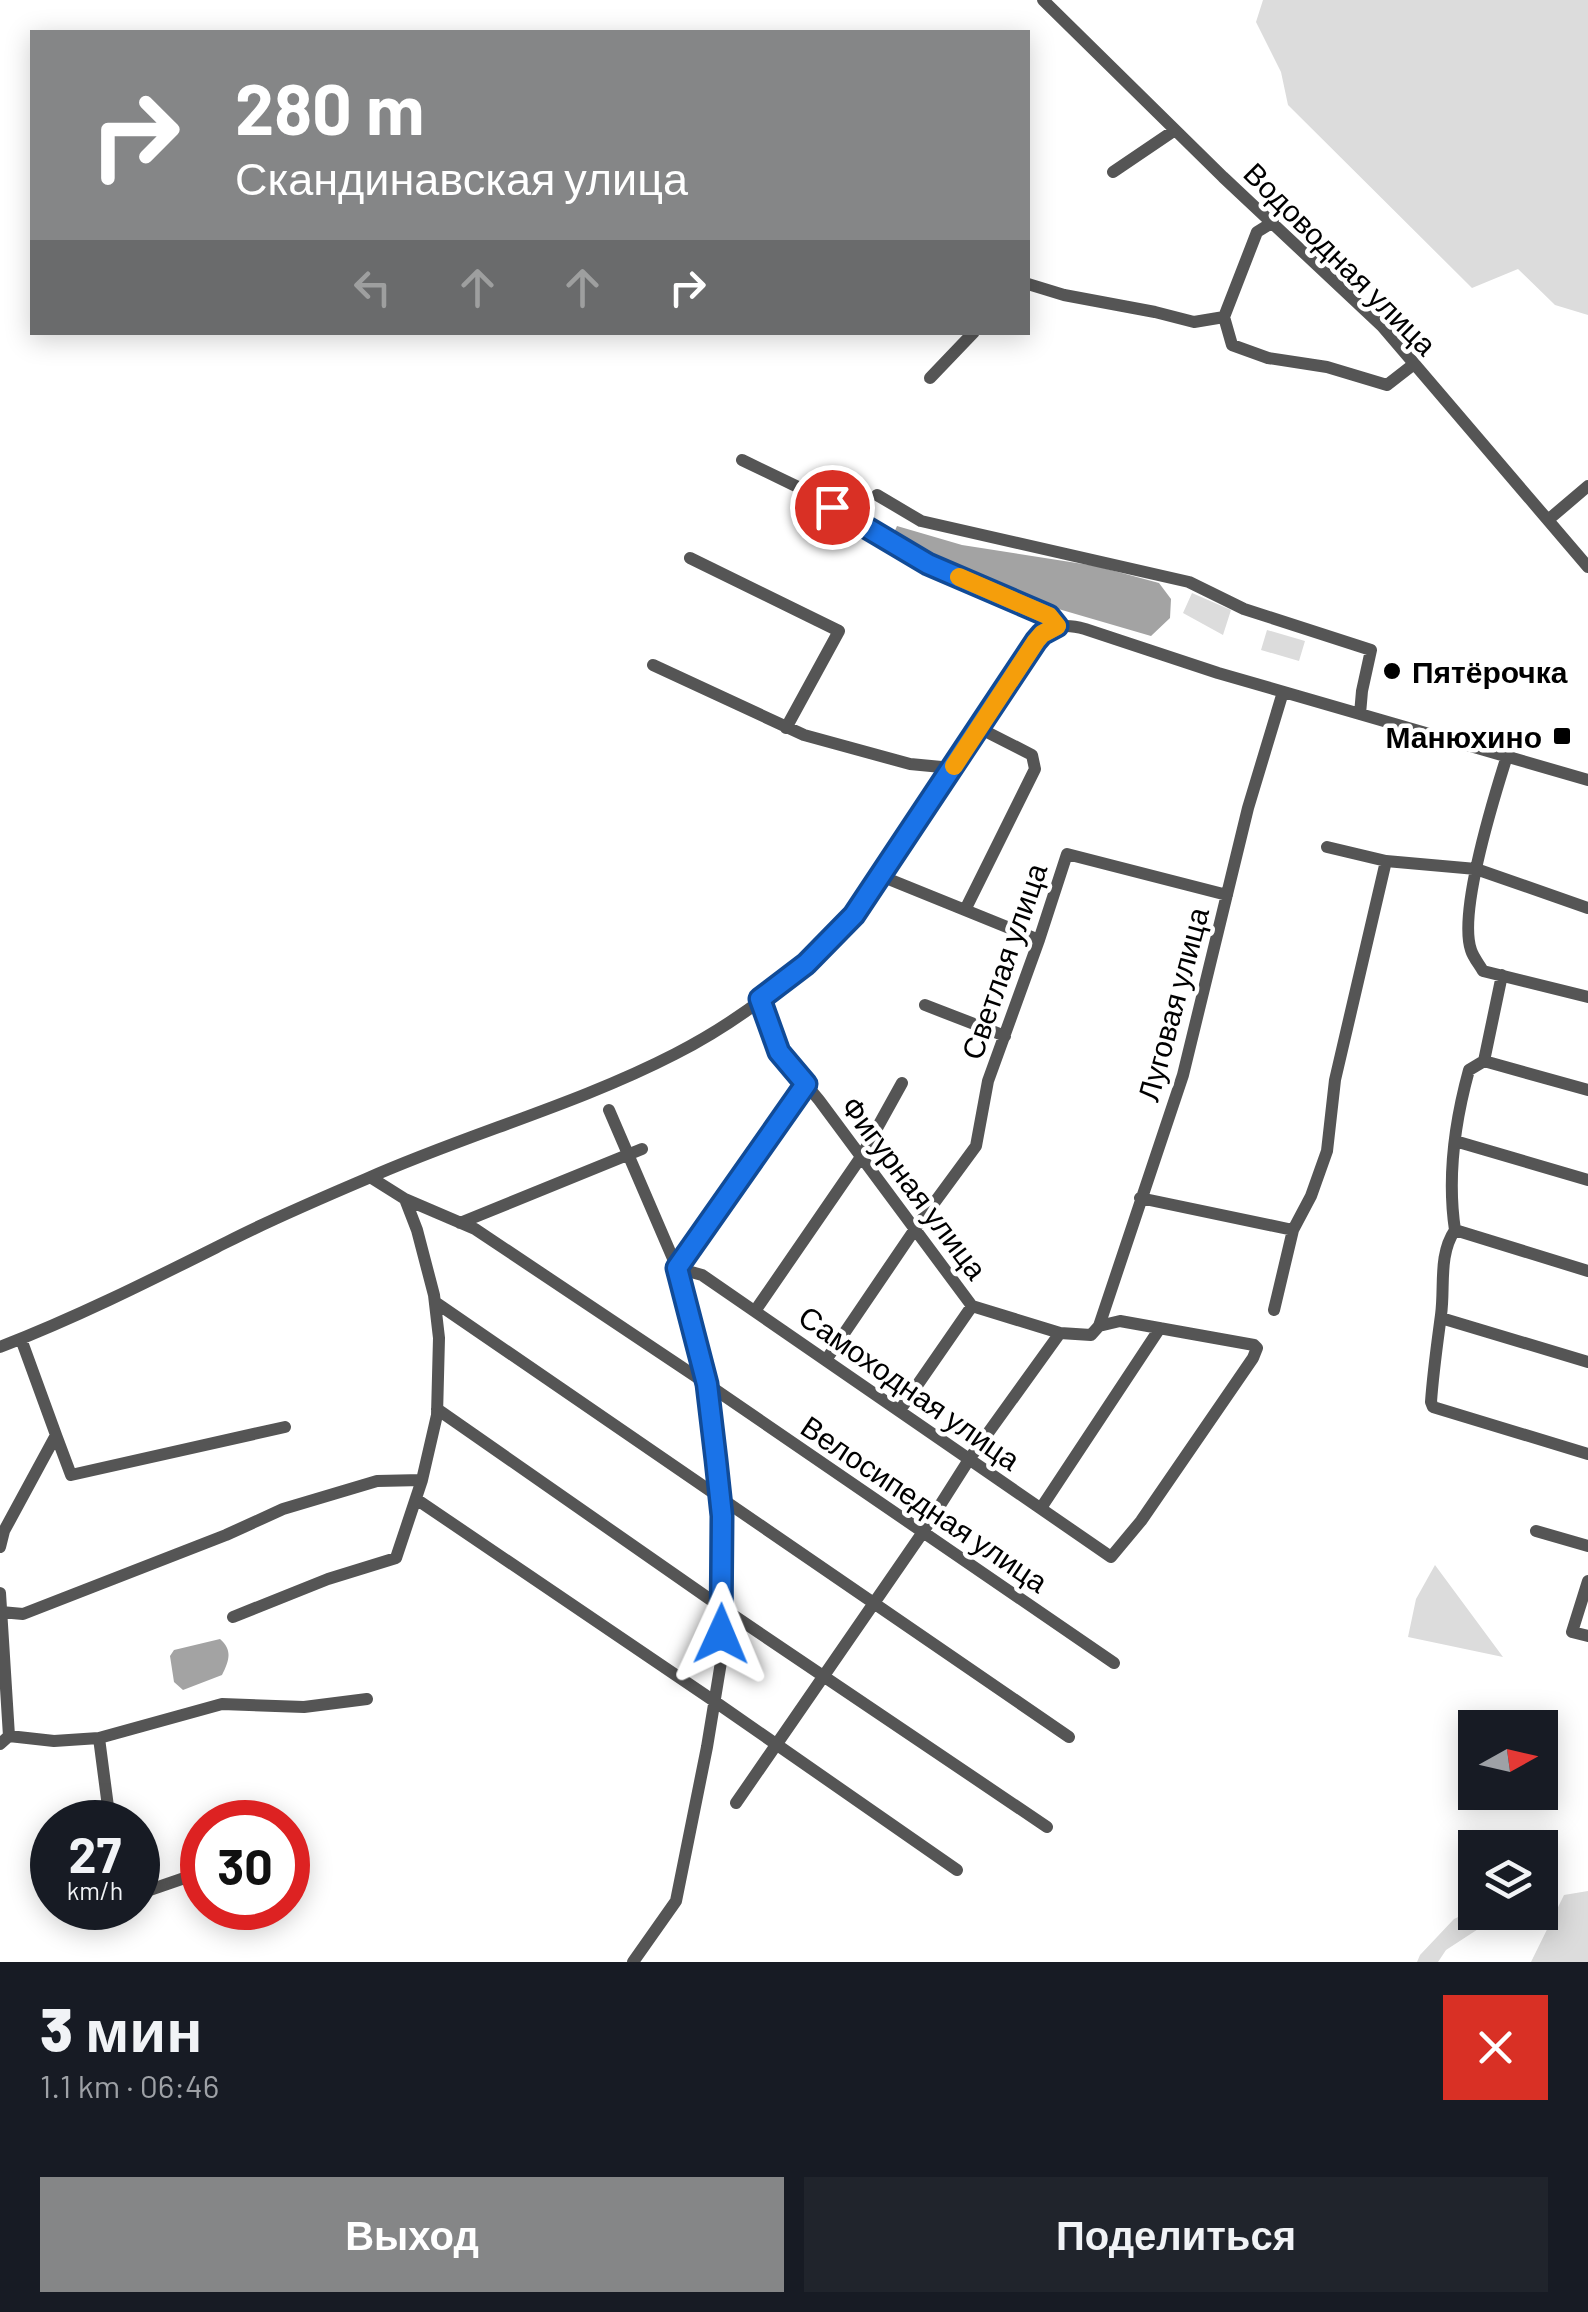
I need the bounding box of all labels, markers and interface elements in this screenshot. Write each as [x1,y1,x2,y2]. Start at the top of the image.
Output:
text: 280 m [235,65,424,149]
icon: right [70,70,200,200]
text: Скандинавская улица [235,150,688,204]
street label: Водоводная улица [1237,154,1445,362]
icon: left [345,260,400,315]
icon: ahead [450,260,505,315]
icon: ahead [555,260,610,315]
icon: right [660,260,715,315]
pin [790,465,875,550]
icon: arrive [805,480,860,535]
place label: Пятёрочка [1412,653,1568,689]
marker: Пятёрочка [1381,660,1403,682]
place label: Манюхино [1385,718,1542,754]
marker: Манюхино [1551,725,1573,747]
street label: Светлая улица [953,858,1053,1064]
street label: Луговая улица [1129,903,1215,1105]
street label: Фигурная улица [834,1088,996,1286]
street label: Самоходная улица [792,1297,1028,1477]
street label: Велосипедная улица [795,1407,1055,1599]
position arrow [669,1582,773,1686]
north arrow [1458,1710,1558,1810]
map controls [1458,1710,1558,1930]
speed limit sign: 30 [180,1800,310,1930]
text: 27 [69,1823,121,1883]
button: layers [1458,1830,1558,1930]
text: km/h [67,1875,123,1905]
text: 3 мин [40,1992,202,2064]
button: close [1443,1995,1548,2100]
text: 1.1 km · 06:46 [40,2066,219,2104]
button: Выход [40,2177,784,2292]
button: Поделиться [804,2177,1548,2292]

